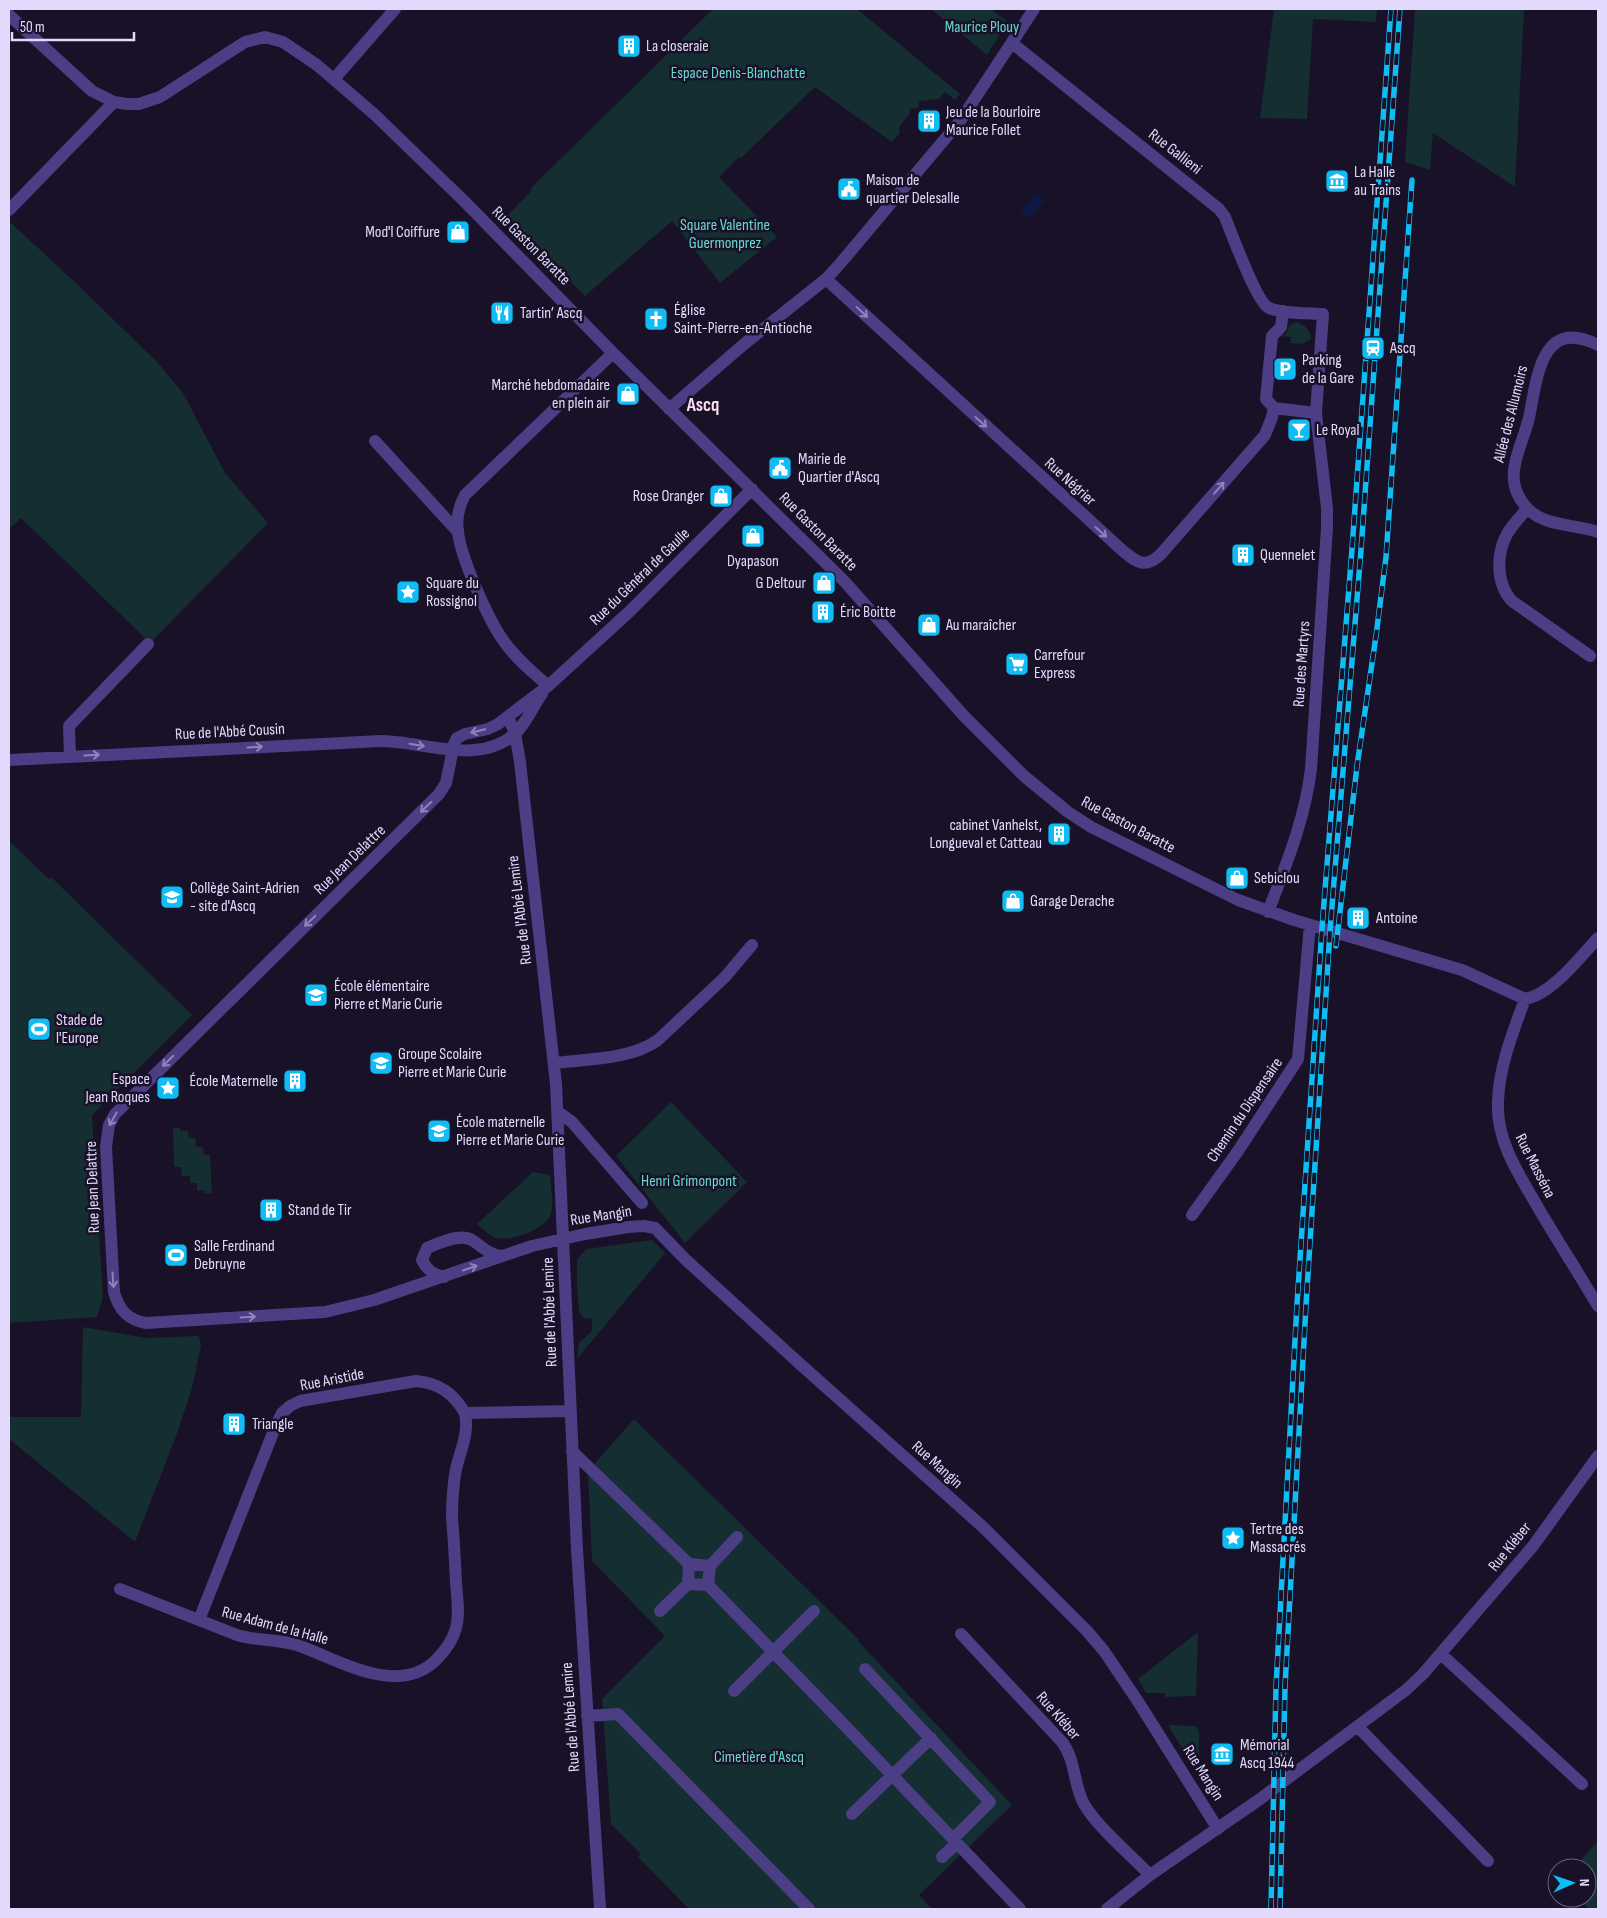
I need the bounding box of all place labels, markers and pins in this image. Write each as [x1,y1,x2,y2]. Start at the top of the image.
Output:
building icon: La closeraie [616,33,642,59]
place label: La closeraie [646,37,709,56]
place label: Jeu de la Bourloire Maurice Follet [945,103,1041,140]
building icon: Jeu de la Bourloire Maurice Follet [916,108,942,134]
place label: La Halle au Trains [1354,163,1401,200]
museum icon: La Halle au Trains [1324,168,1350,194]
place label: Maison de quartier Delesalle [866,171,960,208]
public building icon: Maison de quartier Delesalle [836,176,862,202]
shop icon: Mod'l Coiffure [445,219,471,245]
place label: Mod'l Coiffure [365,223,440,242]
restaurant icon: Tartin’ Ascq [489,300,515,326]
place label: Église Saint-Pierre-en-Antioche [674,301,812,338]
place label: Tartin’ Ascq [520,304,582,323]
church icon: Église Saint-Pierre-en-Antioche [643,306,669,332]
station icon: Ascq [1360,335,1386,361]
place label: Ascq [1389,339,1416,358]
place label: Parking de la Gare [1302,351,1354,388]
parking icon: Parking de la Gare [1272,356,1298,382]
place label: Marché hebdomadaire en plein air [492,376,610,413]
shop icon: Marché hebdomadaire en plein air [615,381,641,407]
bar icon: Le Royal [1286,417,1312,443]
place label: Le Royal [1316,421,1360,440]
place label: Mairie de Quartier d'Ascq [798,450,880,487]
public building icon: Mairie de Quartier d'Ascq [767,455,793,481]
shop icon: Rose Oranger [708,483,734,509]
place label: Rose Oranger [633,487,704,506]
shop icon: Dyapason [740,523,766,549]
building icon: Quennelet [1230,542,1256,568]
place label: Quennelet [1260,546,1315,565]
place label: Dyapason [727,552,779,571]
shop icon: G Deltour [811,570,837,596]
place label: Square du Rossignol [426,574,479,611]
place label: G Deltour [755,574,806,593]
place icon: Square du Rossignol [395,579,421,605]
building icon: Éric Boitte [810,599,836,625]
place label: Éric Boitte [840,603,896,622]
shop icon: Au maraîcher [916,612,942,638]
place label: Au maraîcher [945,616,1017,635]
place label: Carrefour Express [1034,646,1086,683]
supermarket icon: Carrefour Express [1004,651,1030,677]
place label: cabinet Vanhelst, Longueval et Catteau [929,816,1042,853]
building icon: cabinet Vanhelst, Longueval et Catteau [1046,821,1072,847]
shop icon: Sebiclou [1224,865,1250,891]
place label: Sebiclou [1254,869,1300,888]
place label: Collège Saint-Adrien - site d'Ascq [190,879,299,916]
school or university icon: Collège Saint-Adrien - site d'Ascq [159,884,185,910]
shop icon: Garage Derache [1000,888,1026,914]
place label: Garage Derache [1030,892,1114,911]
building icon: Antoine [1345,905,1371,931]
place label: Antoine [1375,909,1418,928]
place label: École élémentaire Pierre et Marie Curie [334,977,442,1014]
school or university icon: École élémentaire Pierre et Marie Curie [303,982,329,1008]
place label: Stade de l'Europe [56,1011,103,1048]
sports icon: Stade de l'Europe [26,1016,52,1042]
place label: Groupe Scolaire Pierre et Marie Curie [398,1045,506,1082]
school or university icon: Groupe Scolaire Pierre et Marie Curie [368,1050,394,1076]
building icon: École Maternelle [282,1068,308,1094]
place label: Espace Jean Roques [84,1070,150,1107]
place label: École Maternelle [189,1072,278,1091]
place icon: Espace Jean Roques [155,1075,181,1101]
place label: École maternelle Pierre et Marie Curie [456,1113,564,1150]
school or university icon: École maternelle Pierre et Marie Curie [426,1118,452,1144]
building icon: Stand de Tir [258,1197,284,1223]
place label: Stand de Tir [288,1201,352,1220]
place label: Salle Ferdinand Debruyne [194,1237,275,1274]
sports icon: Salle Ferdinand Debruyne [163,1242,189,1268]
building icon: Triangle [221,1411,247,1437]
place label: Triangle [252,1415,294,1434]
place label: Tertre des Massacrés [1250,1520,1306,1557]
place icon: Tertre des Massacrés [1220,1525,1246,1551]
place label: Mémorial Ascq 1944 [1239,1736,1295,1773]
museum icon: Mémorial Ascq 1944 [1209,1741,1235,1767]

